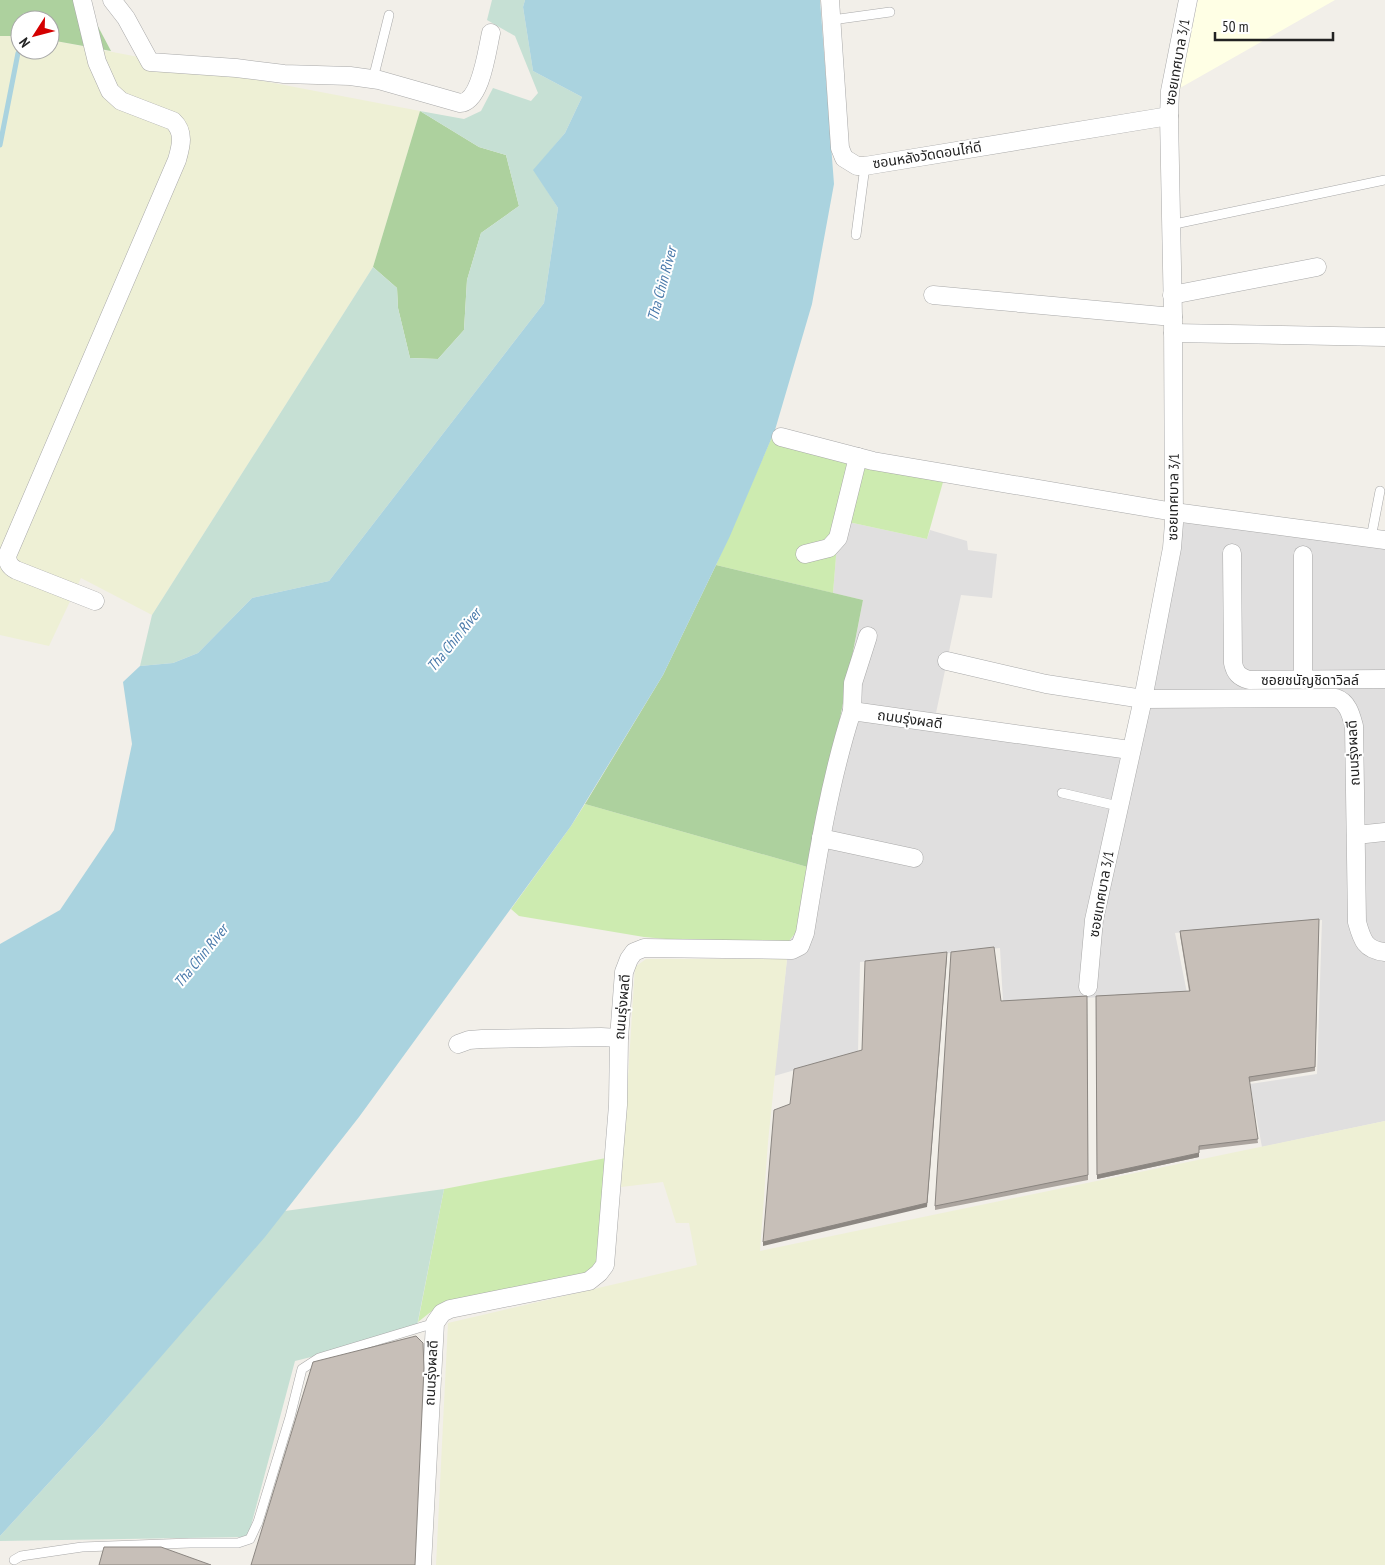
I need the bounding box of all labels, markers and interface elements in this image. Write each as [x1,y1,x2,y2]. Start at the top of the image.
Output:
north arrow [10,10,60,60]
scale bar [1215,10,1332,42]
street label: ซอยเทศบาล 3/1 [1161,17,1193,107]
text: 50 m [1222,17,1248,36]
text: N [15,34,34,51]
street label: ซอนหลังวัดดอนไก่ดี [871,137,983,173]
water label: Tha Chin River [643,243,681,323]
street label: ซอยเทศบาล 3/1 [1163,453,1183,541]
water label: Tha Chin River [422,603,486,675]
street label: ซอยชนัญชิดาวิลล์ [1261,671,1359,689]
street label: ถนนรุ่งผลดี [876,706,944,732]
street label: ถนนรุ่งผลดี [1342,720,1364,786]
street label: ซอยเทศบาล 3/1 [1085,849,1117,939]
water label: Tha Chin River [169,919,233,991]
street label: ถนนรุ่งผลดี [610,974,634,1040]
street label: ถนนรุ่งผลดี [420,1340,442,1406]

